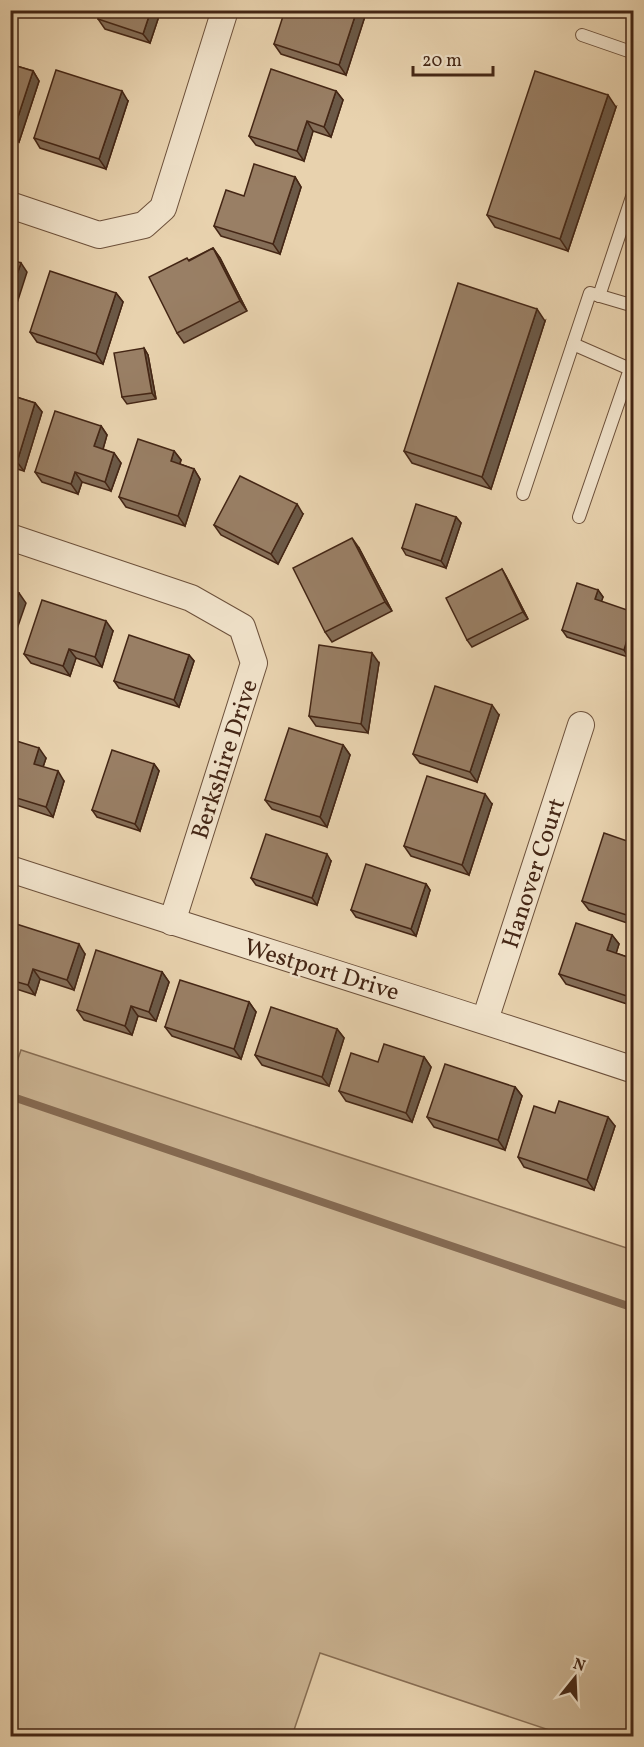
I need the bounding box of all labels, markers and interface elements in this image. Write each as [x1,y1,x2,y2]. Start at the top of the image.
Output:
scale bar [413,39,492,77]
text: 20 m [422,49,462,74]
street label: Berkshire Drive [184,675,268,844]
street label: Hanover Court [495,794,575,953]
street label: Westport Drive [240,931,403,1011]
north arrow [545,1648,605,1708]
text: N [570,1653,588,1678]

